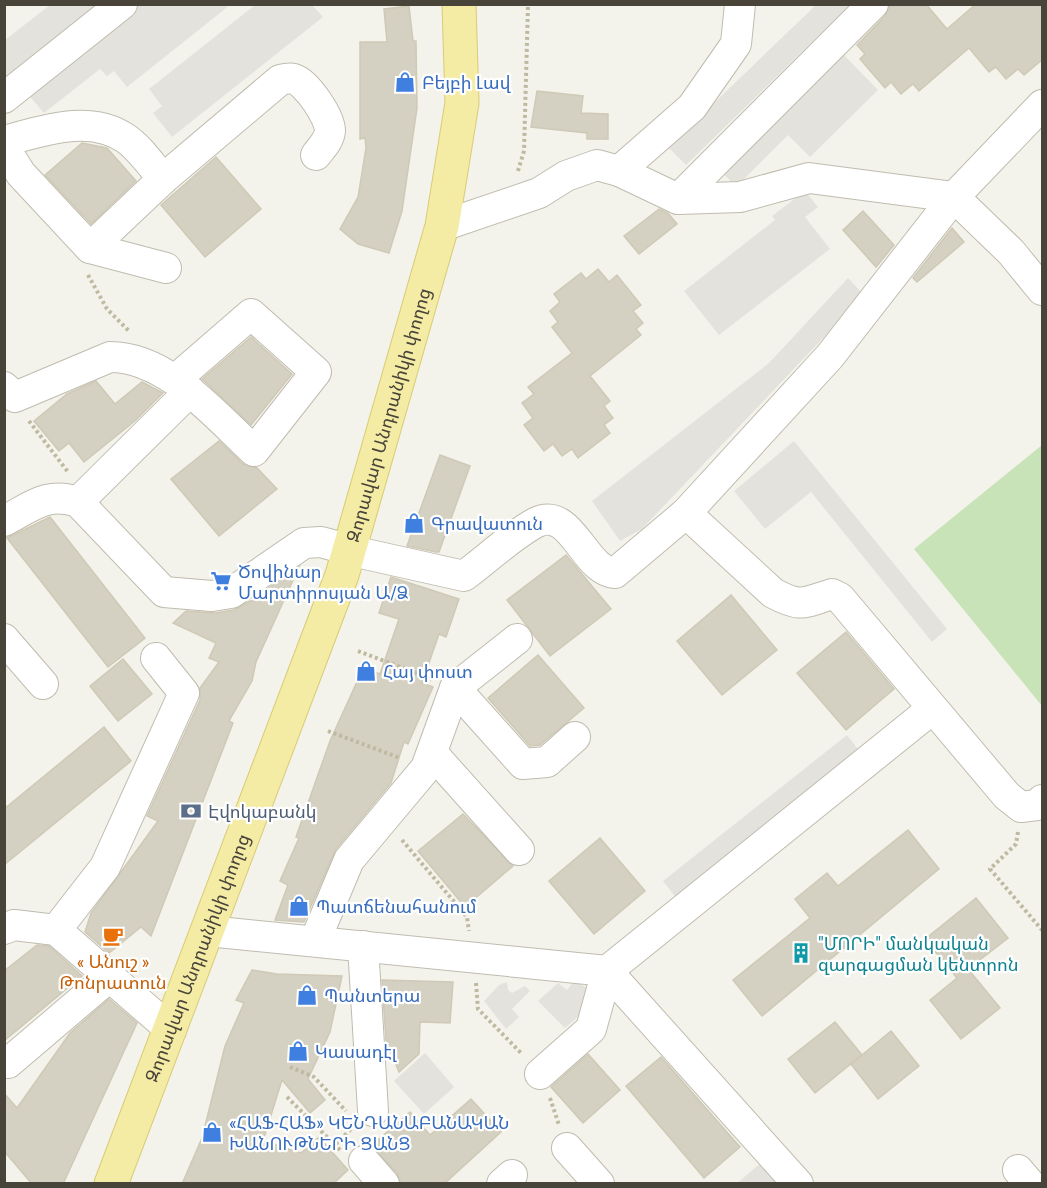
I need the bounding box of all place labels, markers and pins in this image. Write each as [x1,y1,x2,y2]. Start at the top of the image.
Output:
shop icon: Բեյբի Լավ [393,70,417,94]
place label: Բեյբի Լավ [422,72,512,93]
shop icon: Գրավատուն [402,511,426,535]
place label: Գրավատուն [431,513,543,534]
place label: Ծովինար Մարտիրոսյան Ա/Ձ [238,561,409,603]
supermarket icon: Ծովինար Մարտիրոսյան Ա/Ձ [209,569,233,593]
shop icon: Հայ փոստ [354,659,378,683]
place label: Հայ փոստ [383,661,473,682]
bank icon: Էվոկաբանկ [179,799,203,823]
place label: Էվոկաբանկ [208,801,317,822]
shop icon: Պատճենահանում [287,894,311,918]
place label: Պատճենահանում [316,896,477,917]
cafe icon: « Անուշ » Թոնրատուն [101,924,125,948]
place label: "ՄՈՐԻ" մանկական զարգացման կենտրոն [818,933,1019,975]
building icon: "ՄՈՐԻ" մանկական զարգացման կենտրոն [789,941,813,965]
place label: « Անուշ » Թոնրատուն [59,951,167,993]
shop icon: Պանտերա [295,983,319,1007]
place label: Պանտերա [324,985,420,1006]
shop icon: Կասադէլ [286,1039,310,1063]
place label: Կասադէլ [315,1041,398,1062]
place label: «ՀԱՖ-ՀԱՖ» ԿԵՆԴԱՆԱԲԱՆԱԿԱՆ ԽԱՆՈՒԹՆԵՐԻ ՑԱՆՑ [229,1112,509,1154]
shop icon: «ՀԱՖ-ՀԱՖ» ԿԵՆԴԱՆԱԲԱՆԱԿԱՆ ԽԱՆՈՒԹՆԵՐԻ ՑԱՆՑ [200,1120,224,1144]

